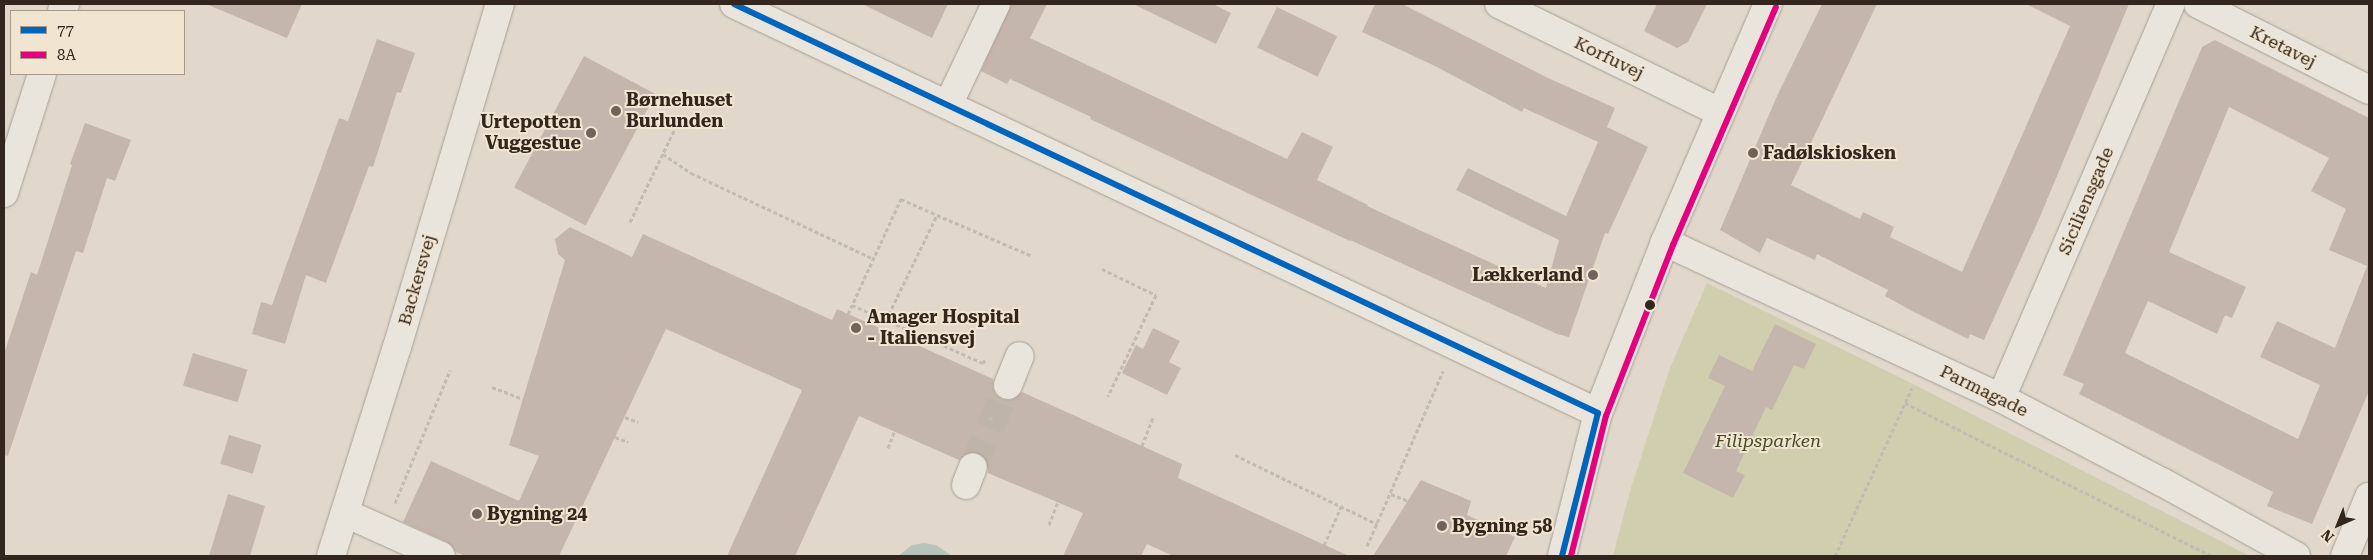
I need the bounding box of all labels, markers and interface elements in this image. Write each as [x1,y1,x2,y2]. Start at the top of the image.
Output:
legend [10,10,185,75]
text: 77 [57,21,74,39]
street label: Kretavej [2246,21,2320,73]
street label: Korfuvej [1571,32,1647,84]
text: 8A [57,46,76,64]
place label: Børnehuset Burlunden [626,90,733,132]
marker: Børnehuset Burlunden [610,105,622,117]
place label: Urtepotten Vuggestue [480,112,581,154]
marker: Urtepotten Vuggestue [585,127,597,139]
place label: Fadølskiosken [1763,142,1896,164]
street label: Siciliensgade [2054,144,2118,258]
marker: Fadølskiosken [1747,147,1759,159]
street label: Backersvej [394,232,440,328]
place label: Lækkerland [1472,264,1583,286]
marker: Lækkerland [1587,269,1599,281]
unlabelled marker [1645,300,1655,310]
place label: Amager Hospital - Italiensvej [867,307,1020,350]
marker: Amager Hospital - Italiensvej [849,321,863,335]
street label: Parmagade [1936,360,2032,422]
park label: Filipsparken [1715,430,1821,452]
north arrow [2313,500,2363,550]
place label: Bygning 24 [487,503,587,525]
marker: Bygning 24 [471,508,483,520]
place label: Bygning 58 [1452,515,1552,537]
marker: Bygning 58 [1436,520,1448,532]
text: N [2318,526,2337,545]

